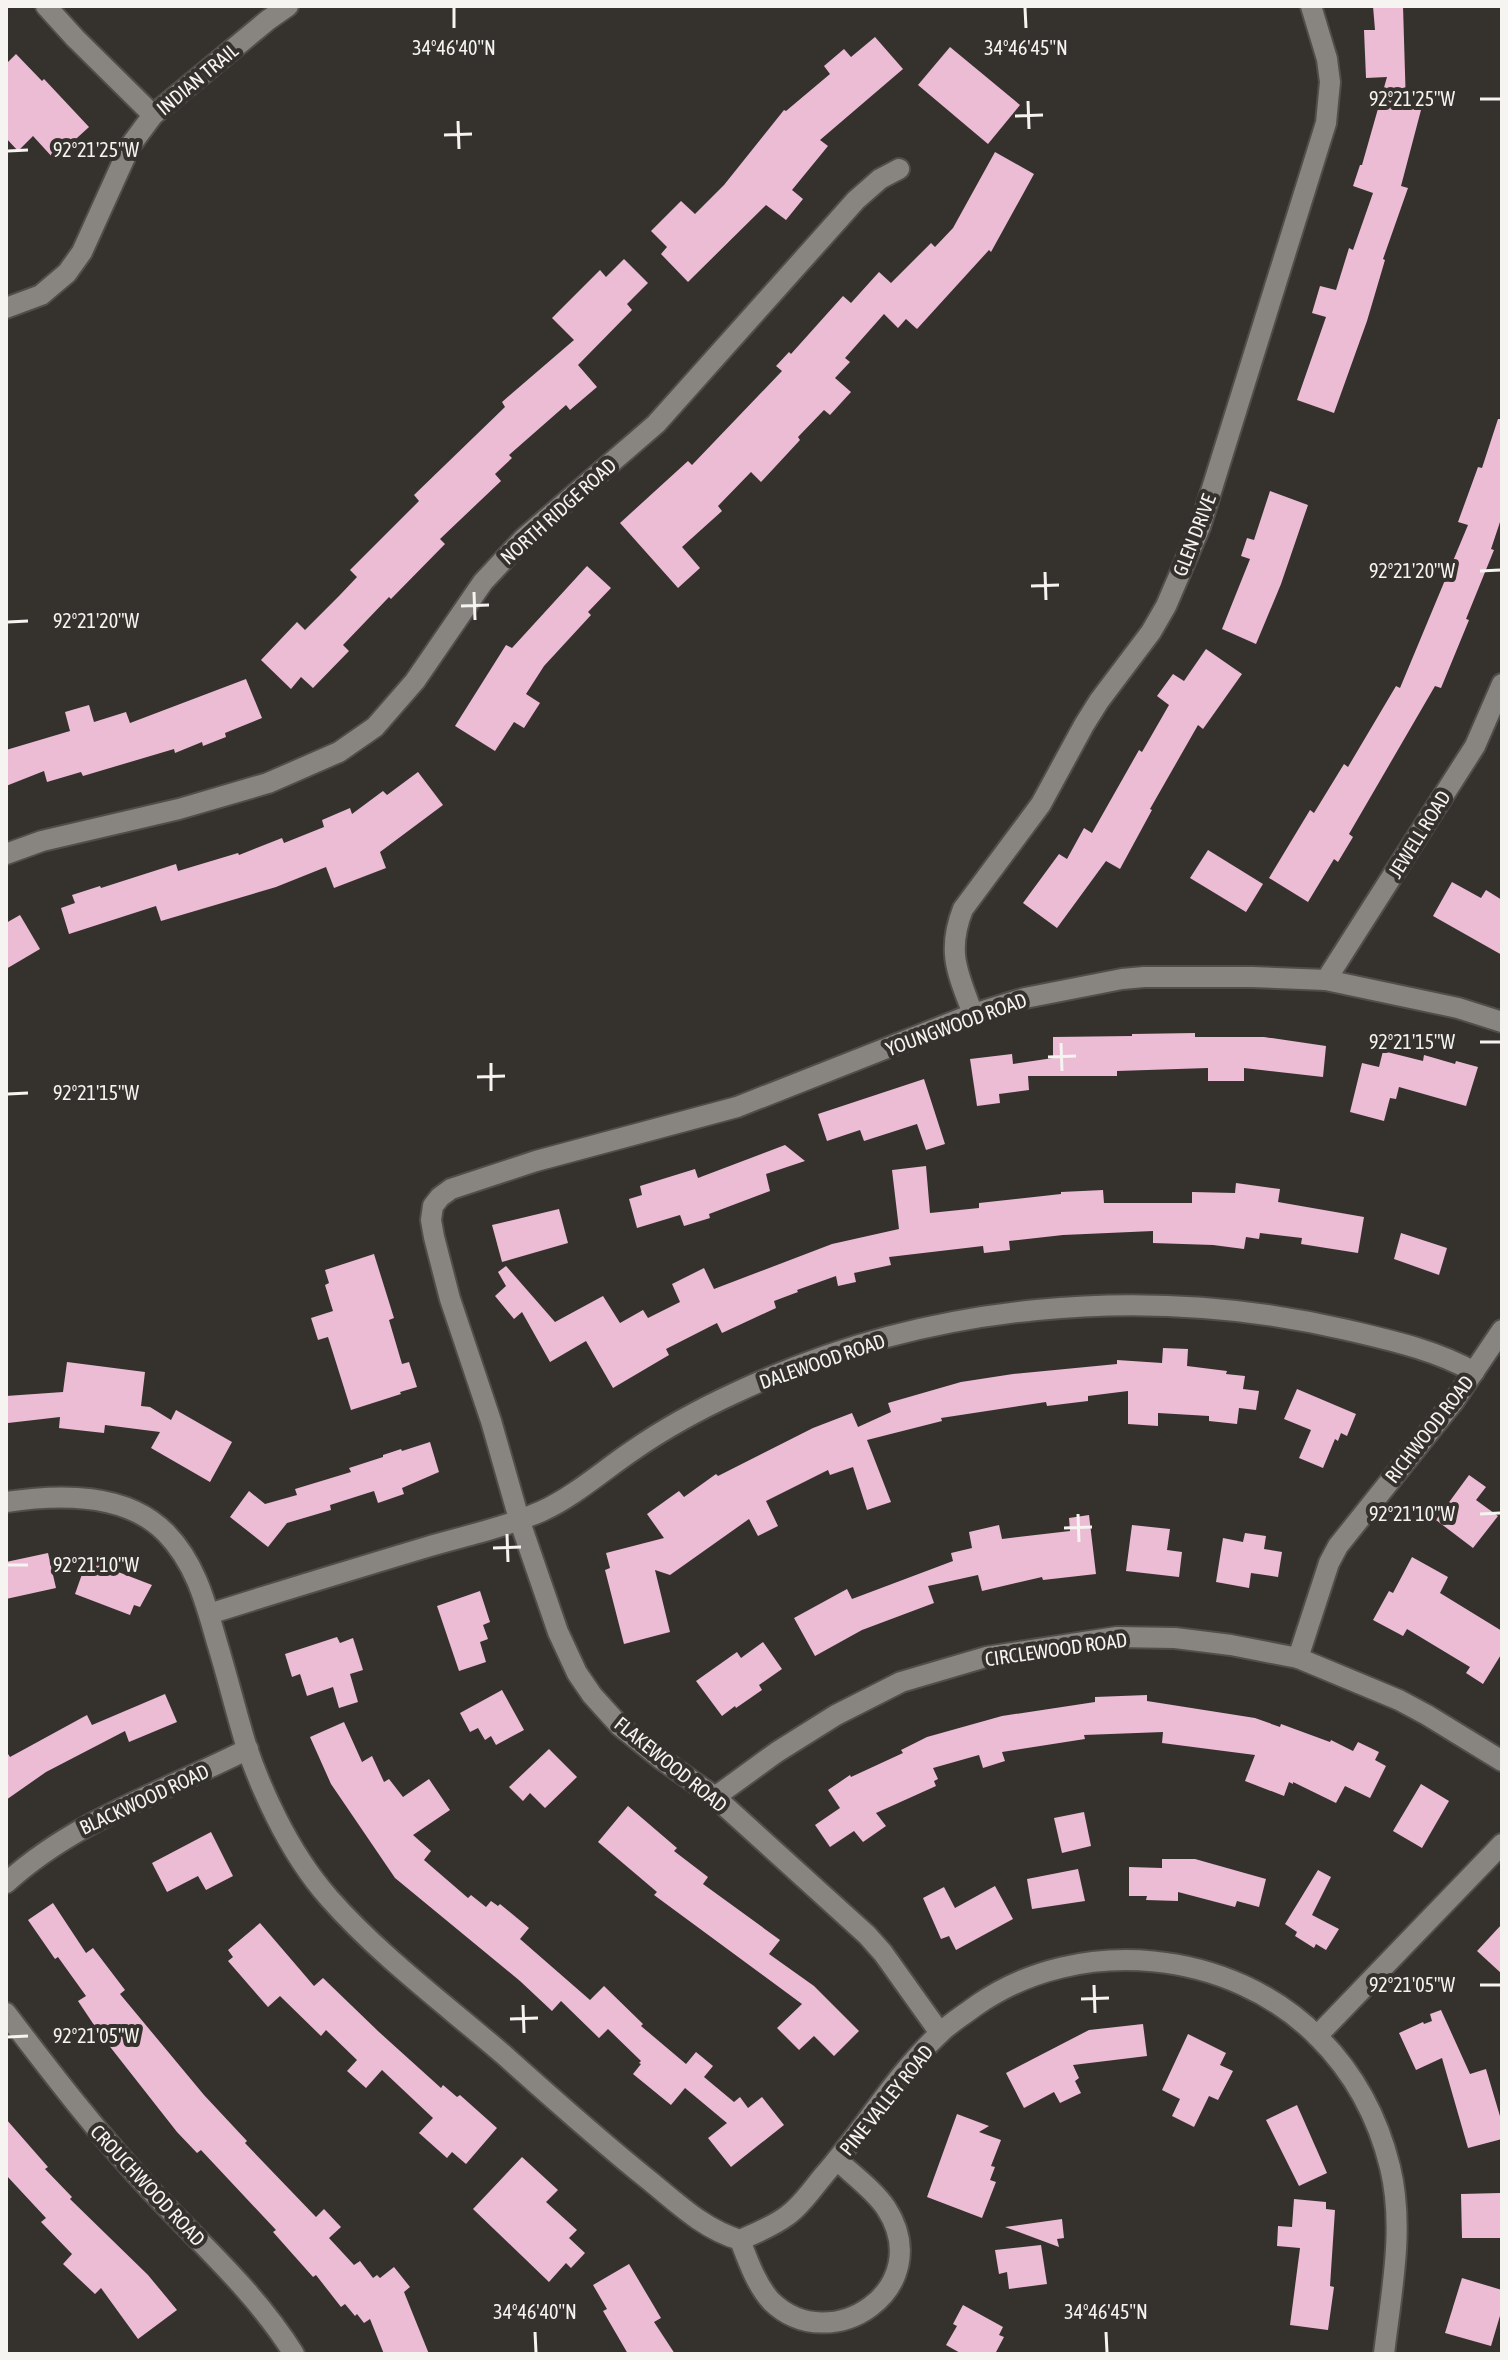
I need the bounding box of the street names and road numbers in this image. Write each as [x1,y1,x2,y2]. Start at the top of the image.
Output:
street label: INDIAN TRAIL [152,38,242,120]
street label: NORTH RIDGE ROAD [496,453,620,569]
street label: GLEN DRIVE [1168,490,1220,579]
street label: JEWELL ROAD [1383,786,1455,882]
street label: YOUNGWOOD ROAD [882,988,1030,1060]
street label: DALEWOOD ROAD [756,1329,888,1393]
street label: RICHWOOD ROAD [1380,1371,1478,1487]
street label: CIRCLEWOOD ROAD [983,1628,1129,1670]
street label: FLAKEWOOD ROAD [610,1712,732,1816]
street label: BLACKWOOD ROAD [76,1759,212,1839]
street label: PINE VALLEY ROAD [834,2040,938,2160]
street label: CROUCHWOOD ROAD [86,2120,210,2250]

